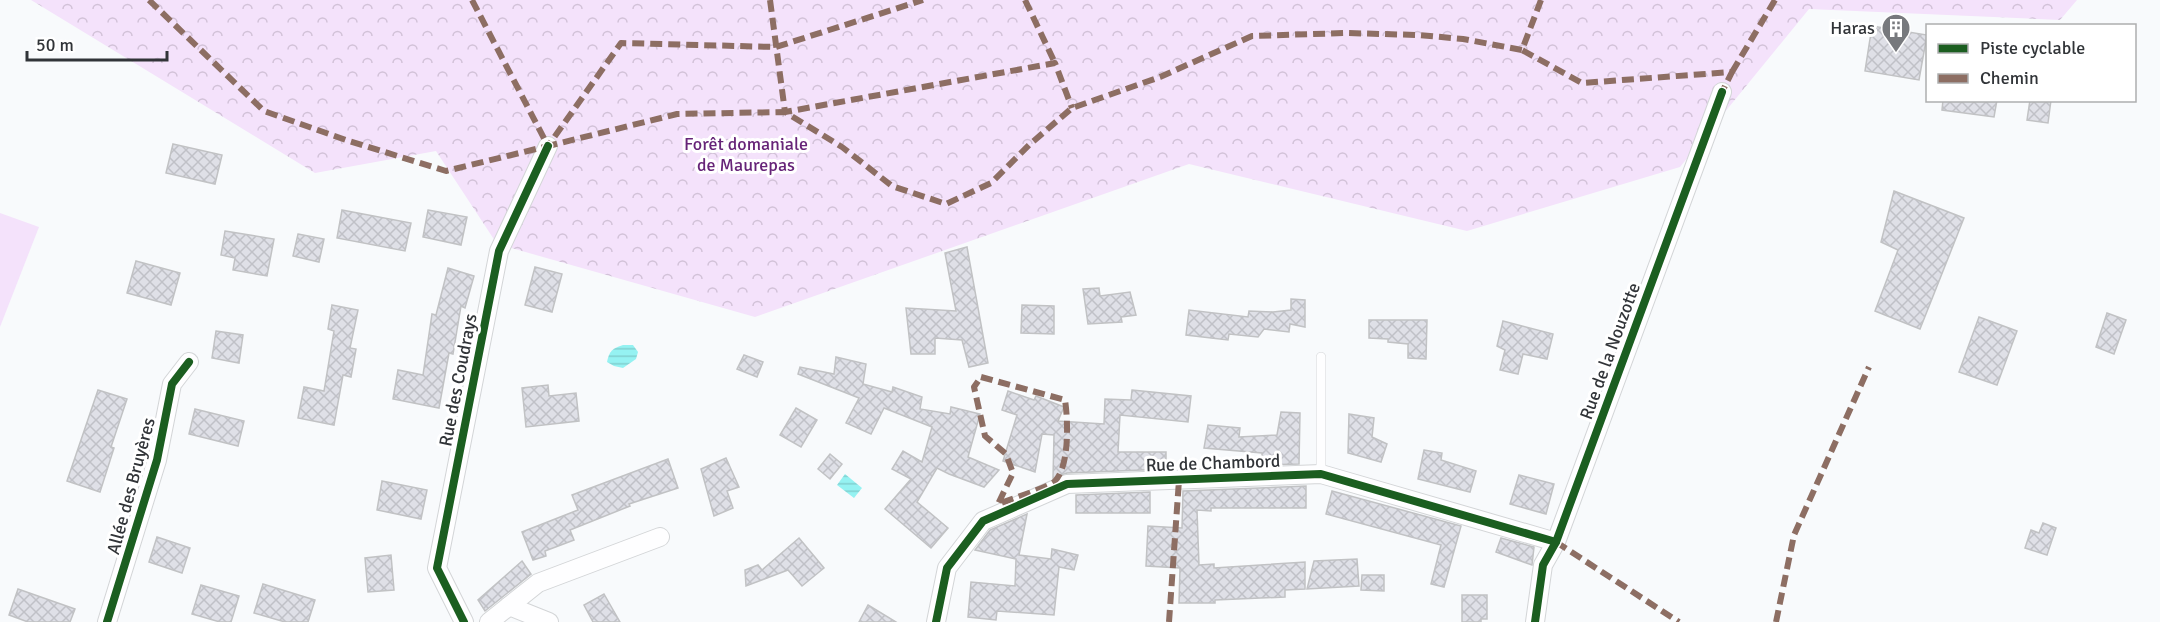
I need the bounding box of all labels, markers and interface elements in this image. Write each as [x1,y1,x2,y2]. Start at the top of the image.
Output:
building icon: Haras [1880,12,1912,54]
place label: Haras [1830,17,1875,39]
scale bar [27,24,166,62]
legend [1926,24,2136,102]
text: 50 m [36,34,74,56]
text: Piste cyclable [1980,37,2085,59]
text: Chemin [1980,67,2039,89]
park label: Forêt domaniale de Maurepas [684,133,808,176]
street label: Rue de la Nouzotte [1575,280,1645,422]
street label: Rue des Coudrays [434,312,482,448]
street label: Allée des Bruyères [102,415,160,557]
street label: Rue de Chambord [1145,450,1281,476]

